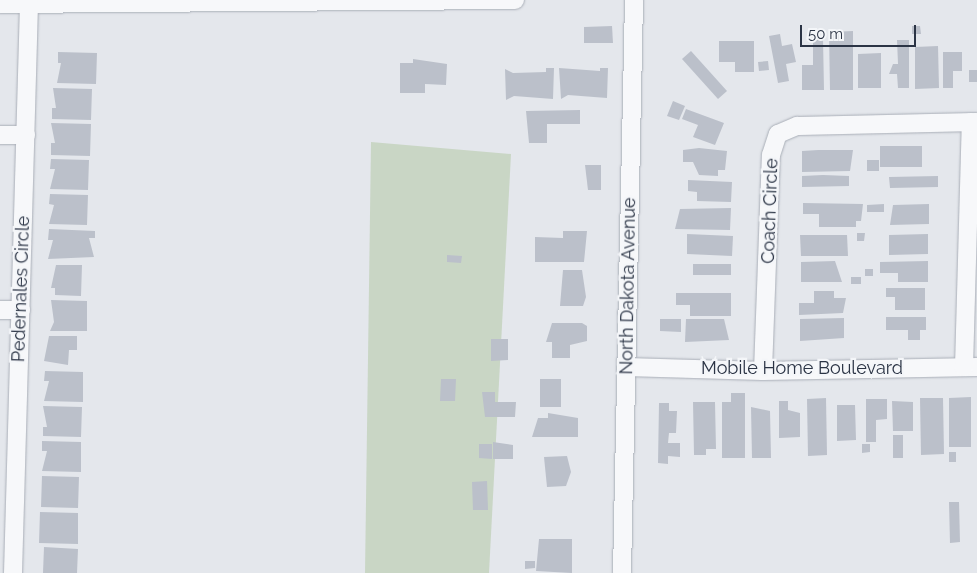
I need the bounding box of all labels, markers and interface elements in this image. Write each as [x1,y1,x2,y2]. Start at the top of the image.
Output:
scale bar [802,15,918,47]
text: 50 m [808,25,843,43]
street label: Coach Circle [757,158,783,264]
street label: North Dakota Avenue [616,197,640,375]
street label: Pedernales Circle [8,215,34,363]
street label: Mobile Home Boulevard [701,357,903,379]

